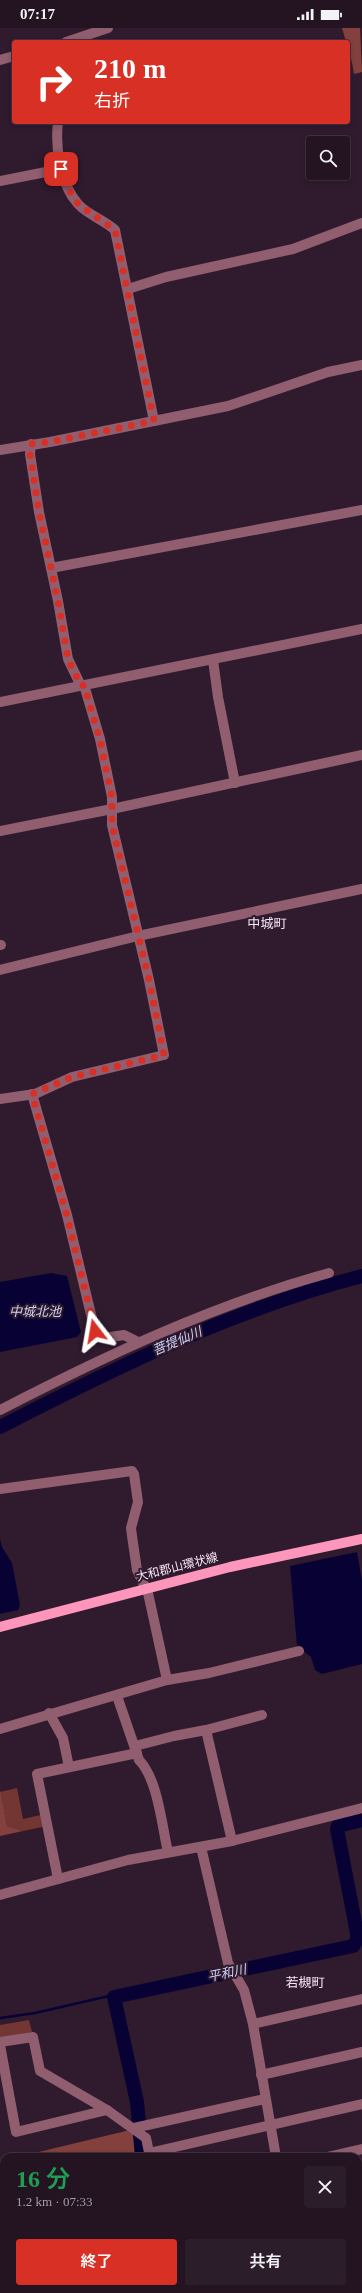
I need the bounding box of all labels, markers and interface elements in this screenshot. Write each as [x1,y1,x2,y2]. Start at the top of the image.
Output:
text: 07:17 [20,6,55,22]
text: 210 m [94,53,166,84]
icon: right [28,56,80,108]
text: 右折 [94,91,130,111]
map controls [306,136,350,180]
button: search [306,136,350,180]
pin [44,152,78,186]
icon: arrive [50,158,72,180]
district label: 中城町 [247,916,287,931]
water label: 中城北池 [9,1304,63,1319]
position arrow [74,1310,116,1352]
water label: 菩提仙川 [150,1323,206,1358]
street label: 大和郡山環状線 [135,1550,219,1584]
water label: 平和川 [206,1961,250,1984]
district label: 若槻町 [285,1975,325,1990]
text: 16 分 [16,2166,70,2192]
button: close [304,2166,346,2208]
text: 1.2 km · 07:33 [16,2194,93,2209]
button: 終了 [16,2239,177,2285]
button: 共有 [185,2239,346,2285]

